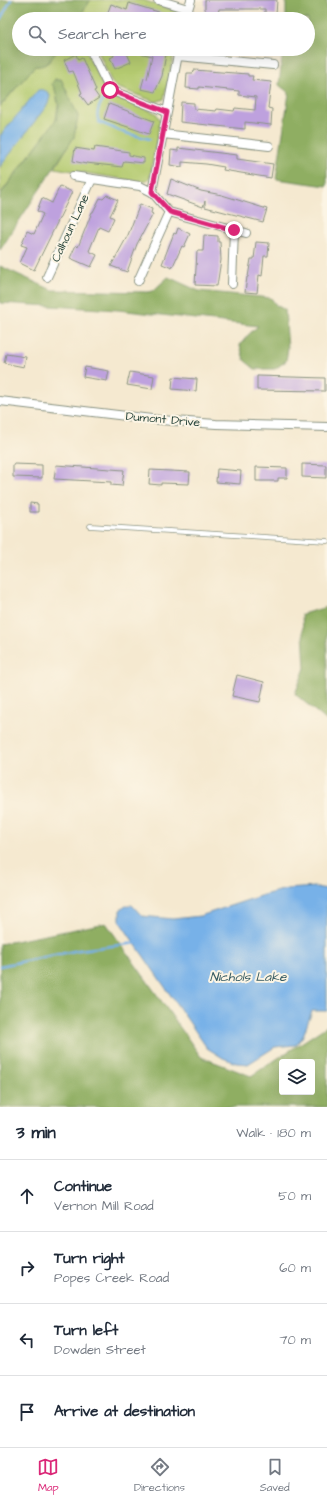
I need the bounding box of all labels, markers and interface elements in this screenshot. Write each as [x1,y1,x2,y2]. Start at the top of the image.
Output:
search box [12,12,315,56]
icon: search [26,23,48,45]
text: Search here [58,24,147,45]
route start [101,81,119,99]
street label: Calhoun Lane [47,191,94,265]
route end [225,221,243,239]
street label: Dumont Drive [125,408,201,431]
water label: Nichols Lake [210,968,287,986]
map controls [279,1059,315,1095]
button: layers [279,1059,315,1095]
text: 3 min [16,1121,56,1145]
text: Walk · 180 m [236,1124,311,1142]
text: Continue [54,1176,112,1197]
icon: ahead [16,1185,38,1207]
text: 50 m [278,1187,311,1205]
text: Vernon Mill Road [54,1197,154,1215]
text: Turn right [54,1248,125,1269]
icon: right [16,1257,38,1279]
text: 60 m [279,1259,311,1277]
text: Popes Creek Road [54,1269,169,1287]
text: Turn left [54,1320,118,1341]
icon: left [16,1329,38,1351]
text: 70 m [279,1331,311,1349]
text: Dowden Street [54,1341,146,1359]
icon: arrive [16,1401,38,1423]
text: Arrive at destination [54,1401,195,1422]
tab: Map [37,1456,59,1495]
tab: Directions [134,1456,185,1495]
tab: Saved [260,1456,290,1495]

